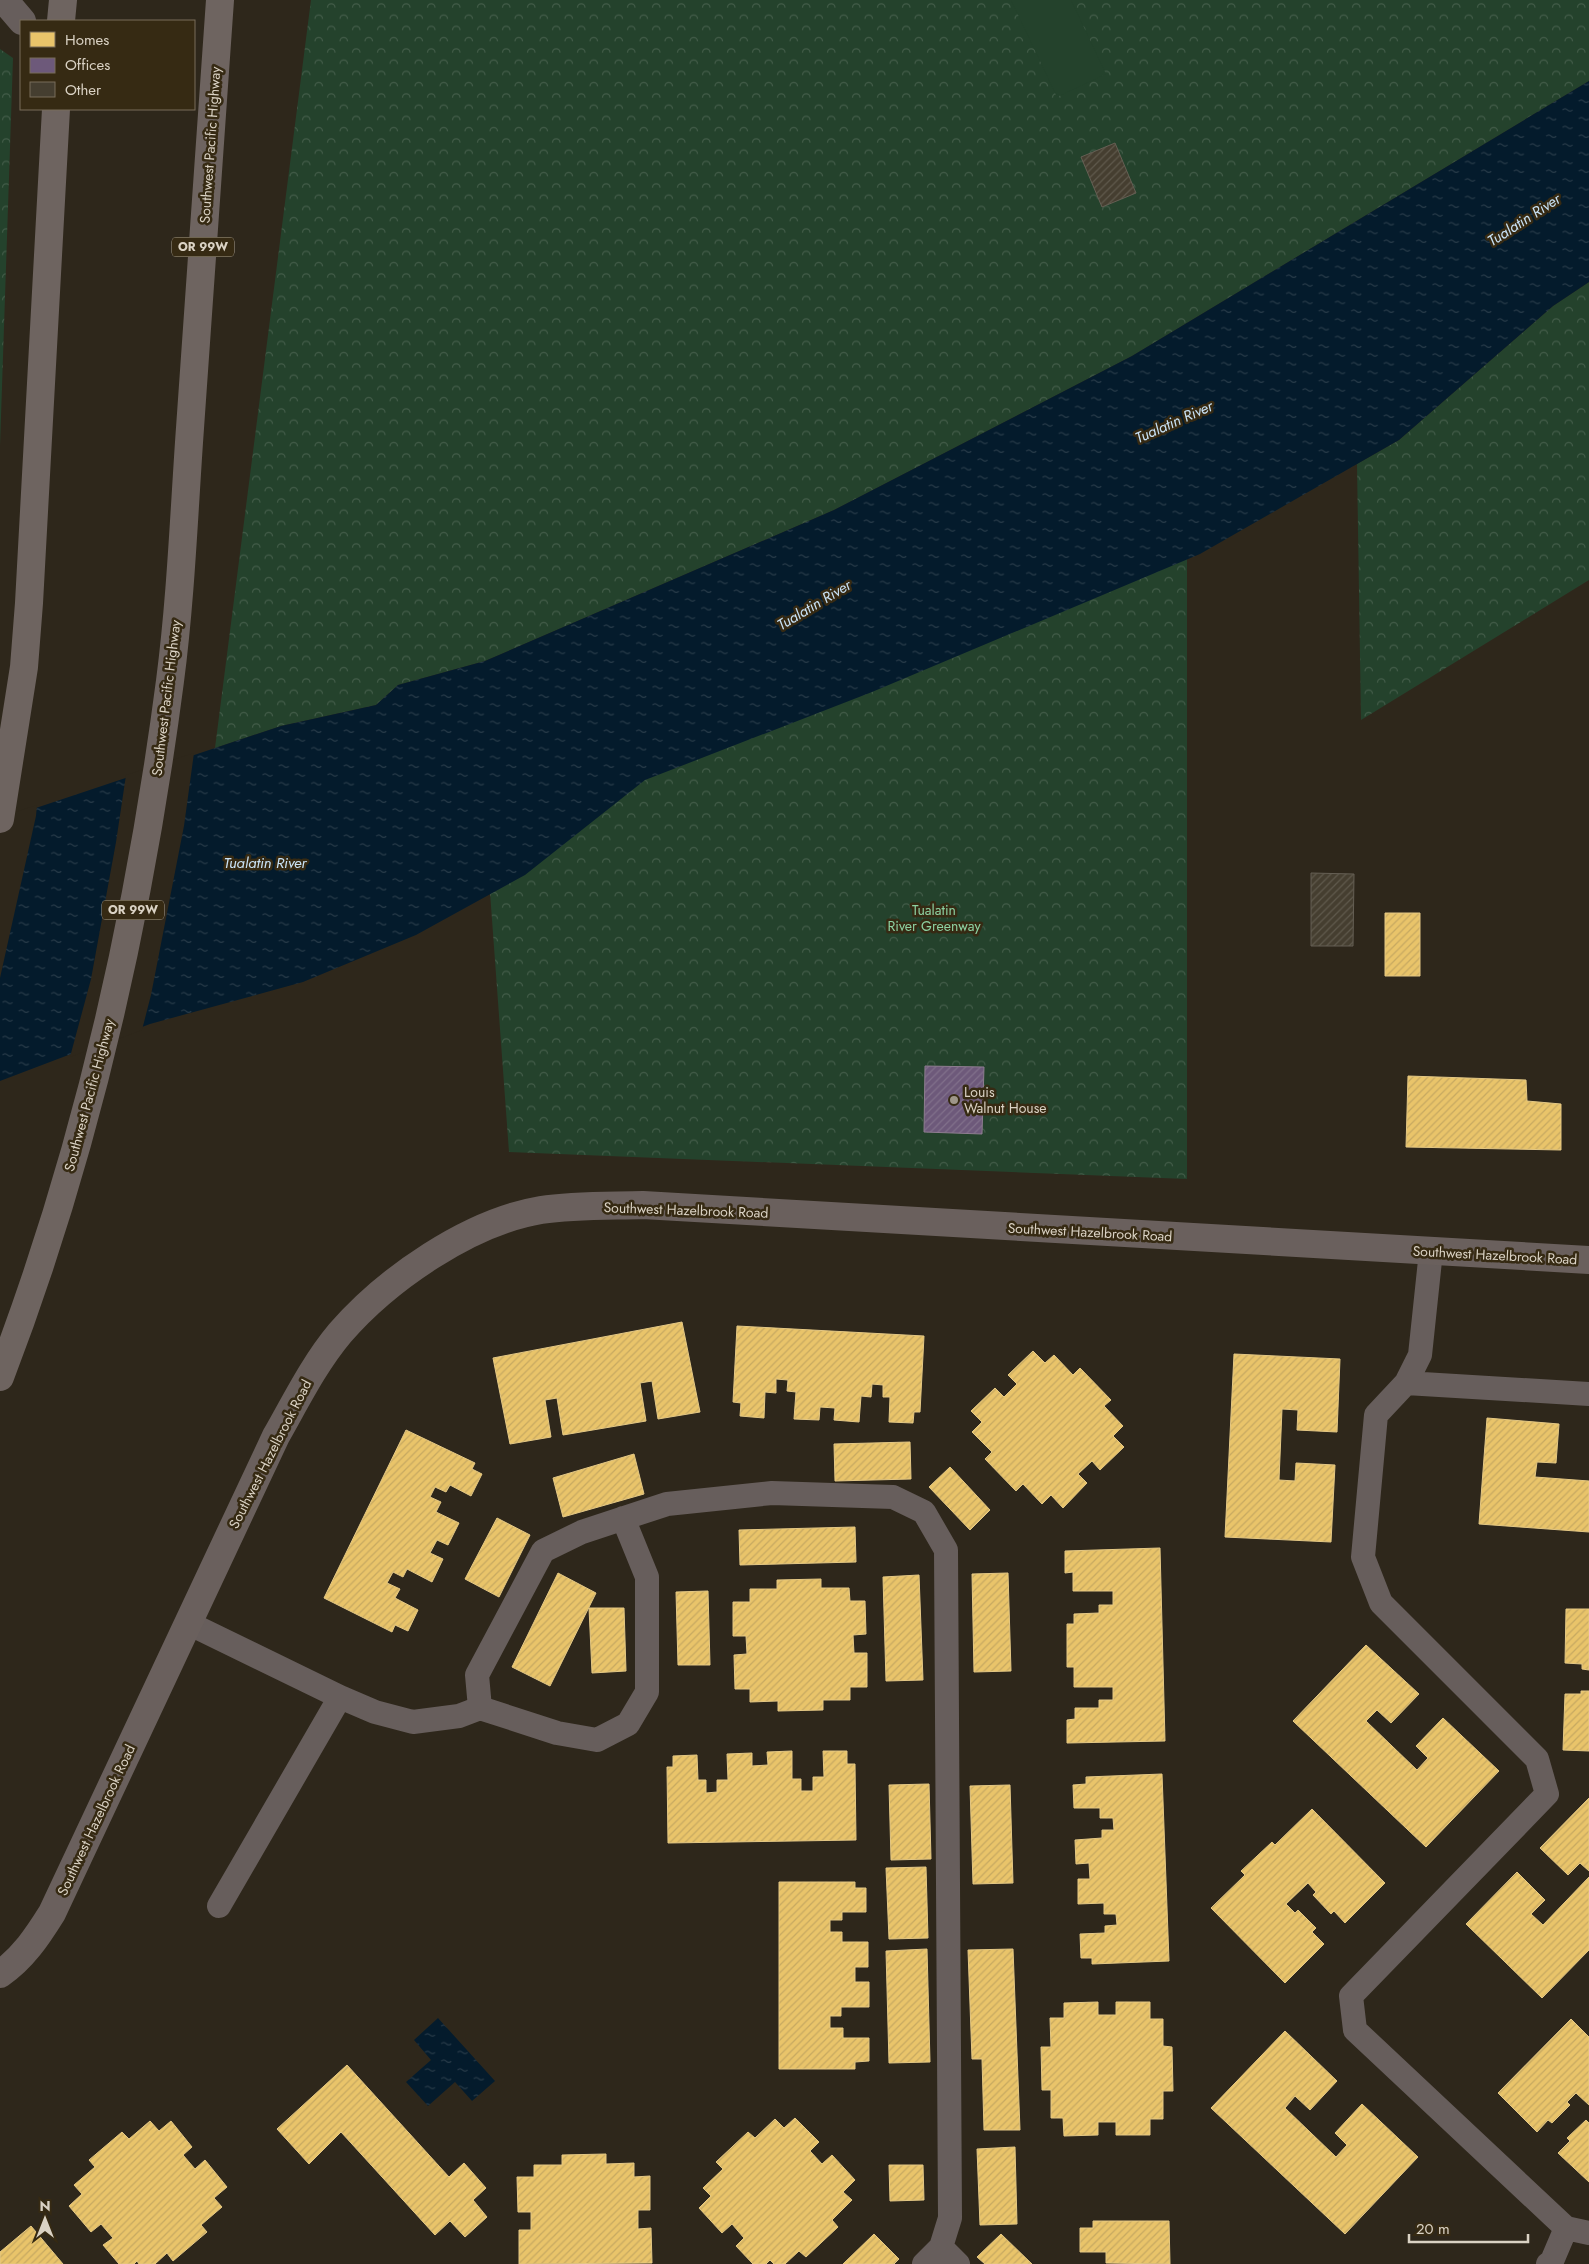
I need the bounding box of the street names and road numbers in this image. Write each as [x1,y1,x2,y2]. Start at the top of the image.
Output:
street label: Southwest Pacific Highway [195,65,226,224]
road number: OR 99W [172,238,234,256]
street label: Southwest Pacific Highway [146,618,186,777]
road number: OR 99W [102,900,164,920]
street label: Southwest Pacific Highway [59,1016,119,1173]
street label: Southwest Hazelbrook Road [603,1197,769,1223]
street label: Southwest Hazelbrook Road [1007,1218,1173,1246]
street label: Southwest Hazelbrook Road [1412,1241,1578,1269]
street label: Southwest Hazelbrook Road [224,1376,316,1532]
street label: Southwest Hazelbrook Road [52,1741,140,1899]

